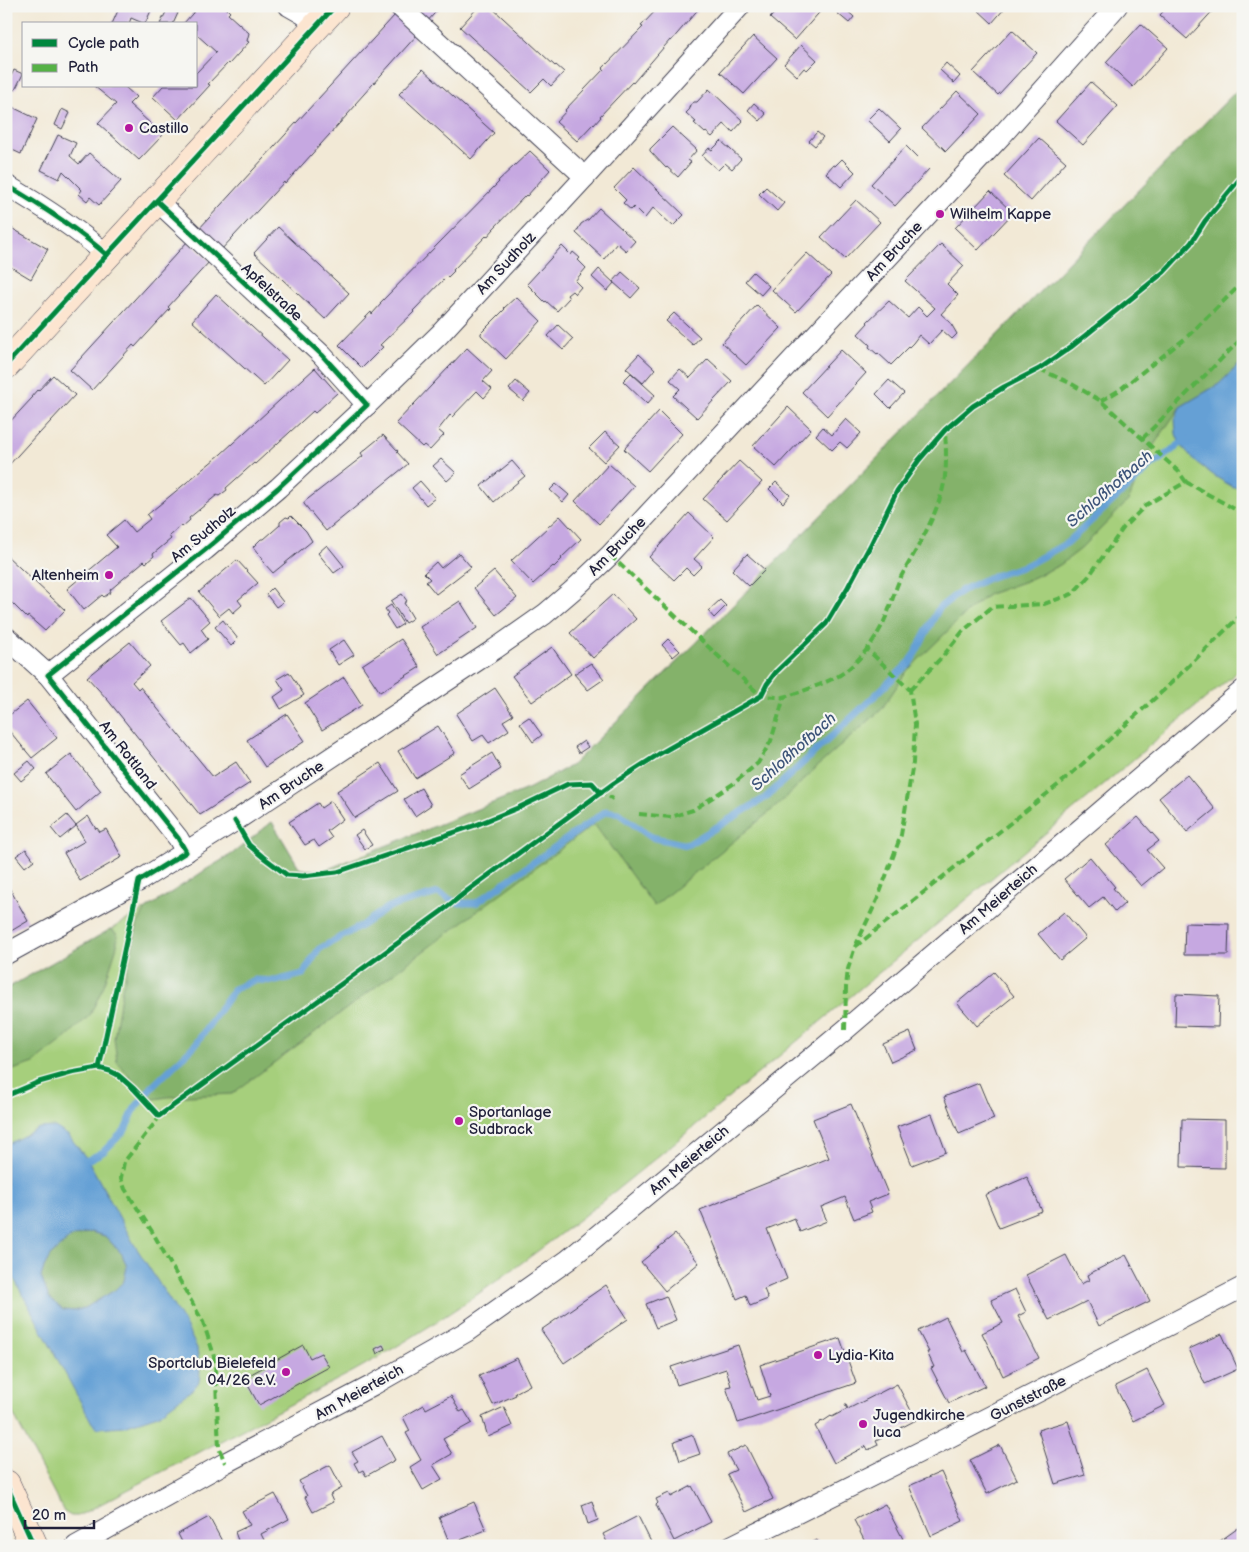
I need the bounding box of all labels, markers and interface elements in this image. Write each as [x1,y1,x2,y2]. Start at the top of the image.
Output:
legend [22,22,198,88]
text: Cycle path [68,34,139,53]
text: Path [68,58,98,77]
place label: Castillo [139,119,189,138]
marker: Castillo [123,122,135,134]
place label: Wilhelm Kappe [950,205,1051,224]
marker: Wilhelm Kappe [934,208,946,220]
street label: Am Bruche [862,217,927,285]
street label: Am Sudholz [473,227,541,299]
street label: Apfelstraße [237,259,306,326]
water label: Schloßhofbach [1063,446,1157,532]
street label: Am Sudholz [167,501,240,567]
street label: Am Bruche [585,513,650,580]
place label: Altenheim [32,566,99,585]
marker: Altenheim [103,569,115,581]
water label: Schloßhofbach [748,709,841,795]
street label: Am Rottland [95,717,161,794]
street label: Am Bruche [255,757,328,814]
street label: Am Meierteich [955,860,1042,939]
place label: Sportanlage Sudbrack [469,1103,551,1139]
marker: Sportanlage Sudbrack [453,1115,465,1127]
street label: Am Meierteich [646,1122,733,1199]
place label: Lydia-Kita [828,1346,894,1365]
marker: Lydia-Kita [812,1349,824,1361]
place label: Sportclub Bielefeld 04/26 e.V. [148,1354,276,1390]
street label: Am Meierteich [312,1360,407,1425]
marker: Sportclub Bielefeld 04/26 e.V. [280,1366,292,1378]
street label: Gunststraße [987,1371,1070,1426]
place label: Jugendkirche luca [873,1406,965,1442]
marker: Jugendkirche luca [857,1418,869,1430]
scale bar [25,1497,94,1529]
text: 20 m [32,1506,66,1525]

